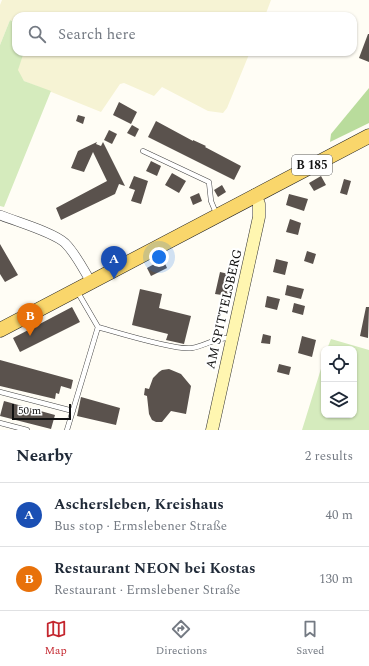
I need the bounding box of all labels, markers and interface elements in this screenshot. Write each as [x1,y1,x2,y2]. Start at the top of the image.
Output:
search box [12,12,357,56]
icon: search [26,23,48,45]
text: Search here [58,23,136,46]
road number: B 185 [292,155,332,175]
pin: A [101,246,127,279]
your location [149,247,169,267]
street label: AM SPITTELSBERG [200,247,248,371]
pin: B [17,303,43,336]
map controls [321,346,357,418]
button: locate [321,346,357,382]
button: layers [321,382,357,418]
scale bar [12,402,71,421]
text: 50 m [18,402,41,419]
text: Nearby [16,443,72,469]
text: 2 results [305,446,353,466]
text: Aschersleben, Kreishaus [54,493,224,516]
text: A [24,505,34,525]
text: 40 m [326,505,353,525]
text: Bus stop · Ermslebener Straße [54,516,227,536]
text: Restaurant NEON bei Kostas [54,557,256,580]
text: B [24,569,34,589]
text: 130 m [319,569,353,589]
text: Restaurant · Ermslebener Straße [54,580,240,600]
tab: Map [45,618,67,659]
tab: Directions [156,618,207,659]
tab: Saved [296,618,324,659]

